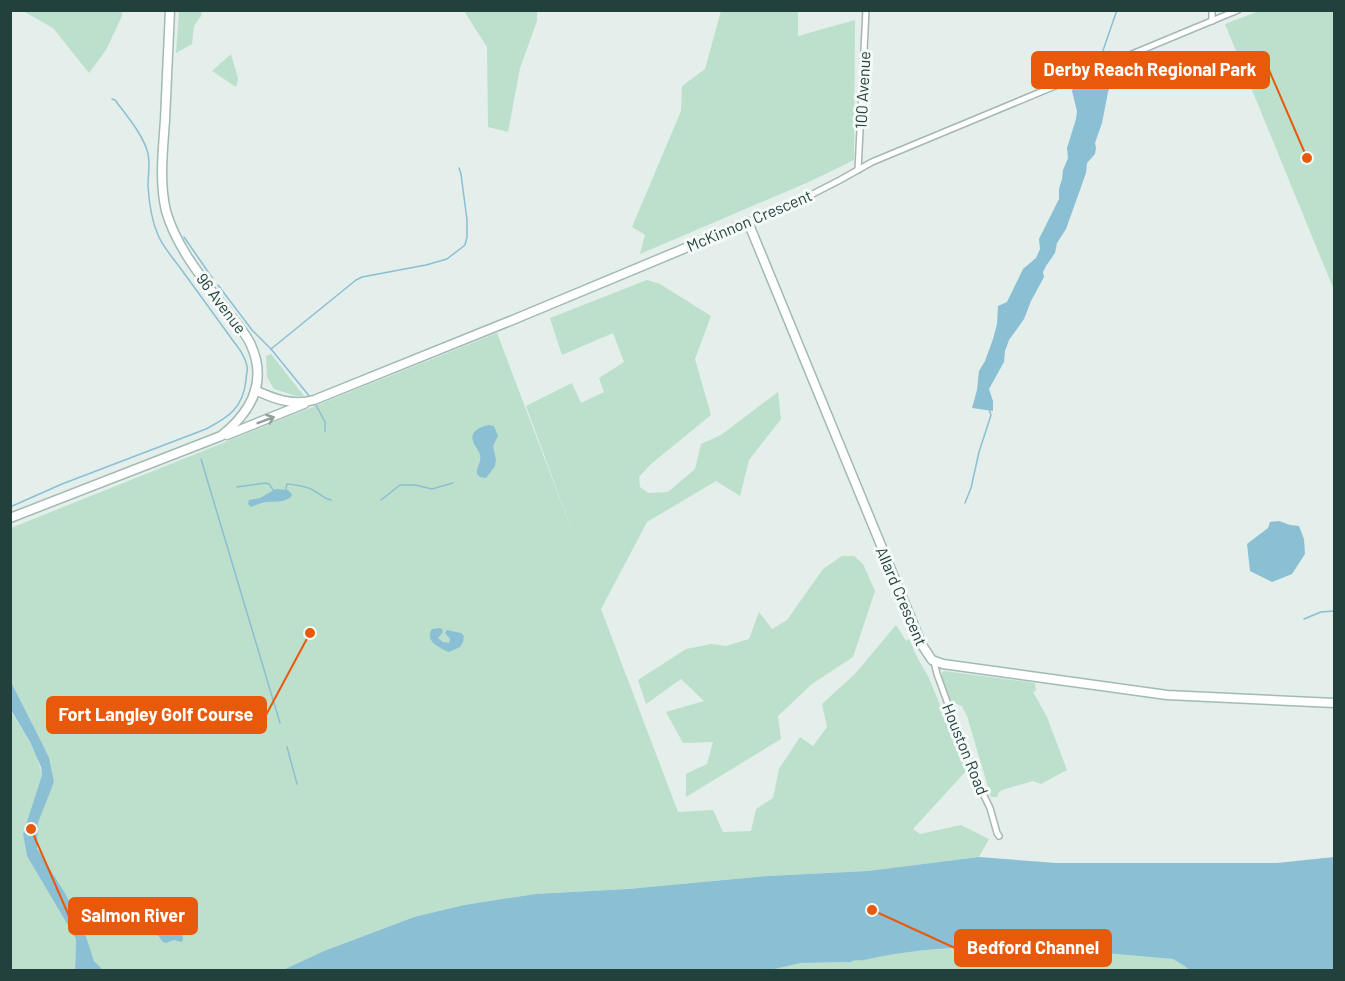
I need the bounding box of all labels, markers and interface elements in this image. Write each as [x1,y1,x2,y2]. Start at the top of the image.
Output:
street label: 100 Avenue [850,51,874,129]
callout: Derby Reach Regional Park [1032,52,1269,88]
text: Derby Reach Regional Park [1044,58,1257,80]
street label: McKinnon Crescent [684,185,814,255]
street label: 96 Avenue [193,269,251,337]
one-way arrow [256,413,275,424]
street label: Allard Crescent [873,544,931,648]
callout: Fort Langley Golf Course [47,697,266,733]
street label: Houston Road [939,700,993,798]
text: Fort Langley Golf Course [59,703,254,725]
callout: Salmon River [69,898,197,934]
text: Salmon River [81,904,185,926]
callout: Bedford Channel [955,930,1111,966]
text: Bedford Channel [967,936,1099,958]

